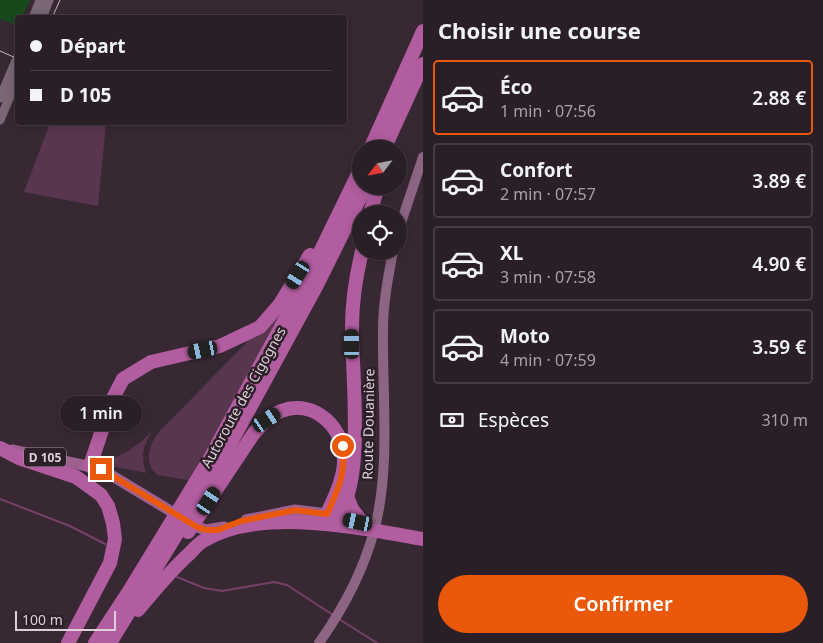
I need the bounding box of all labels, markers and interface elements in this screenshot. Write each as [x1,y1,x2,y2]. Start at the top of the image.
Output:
text: Choisir une course [438,15,641,45]
text: Départ [60,33,125,59]
text: Éco [500,74,532,100]
icon: car [440,75,485,120]
text: D 105 [60,82,111,108]
text: 2.88 € [752,85,806,111]
text: 1 min · 07:56 [500,100,596,122]
north arrow [352,140,408,195]
map controls [352,140,407,260]
text: Confort [500,157,572,183]
icon: car [440,158,485,203]
text: 3.89 € [752,168,806,194]
text: 2 min · 07:57 [500,183,596,205]
button: locate [352,205,407,260]
text: XL [500,240,523,266]
icon: car [440,241,485,286]
text: 4.90 € [752,251,806,277]
car [283,258,312,292]
text: 3 min · 07:58 [500,266,596,288]
street label: Autoroute des Cigognes [196,323,290,471]
text: Moto [500,323,550,349]
icon: car [440,324,485,369]
car [344,329,359,359]
text: 3.59 € [752,334,806,360]
car [186,340,219,360]
text: 4 min · 07:59 [500,349,596,371]
street label: Route Douanière [358,368,378,480]
callout: 1 min [60,396,142,432]
text: 1 min [79,402,123,424]
car [250,405,283,435]
icon: cash [438,406,466,434]
text: Espèces [478,407,549,433]
text: 310 m [761,409,808,431]
route start [332,435,354,457]
road number: D 105 [24,448,66,467]
route end [90,458,112,480]
car [194,484,223,518]
car [341,512,374,532]
button: Confirmer [438,575,808,633]
scale bar [15,608,116,631]
text: 100 m [22,610,63,629]

